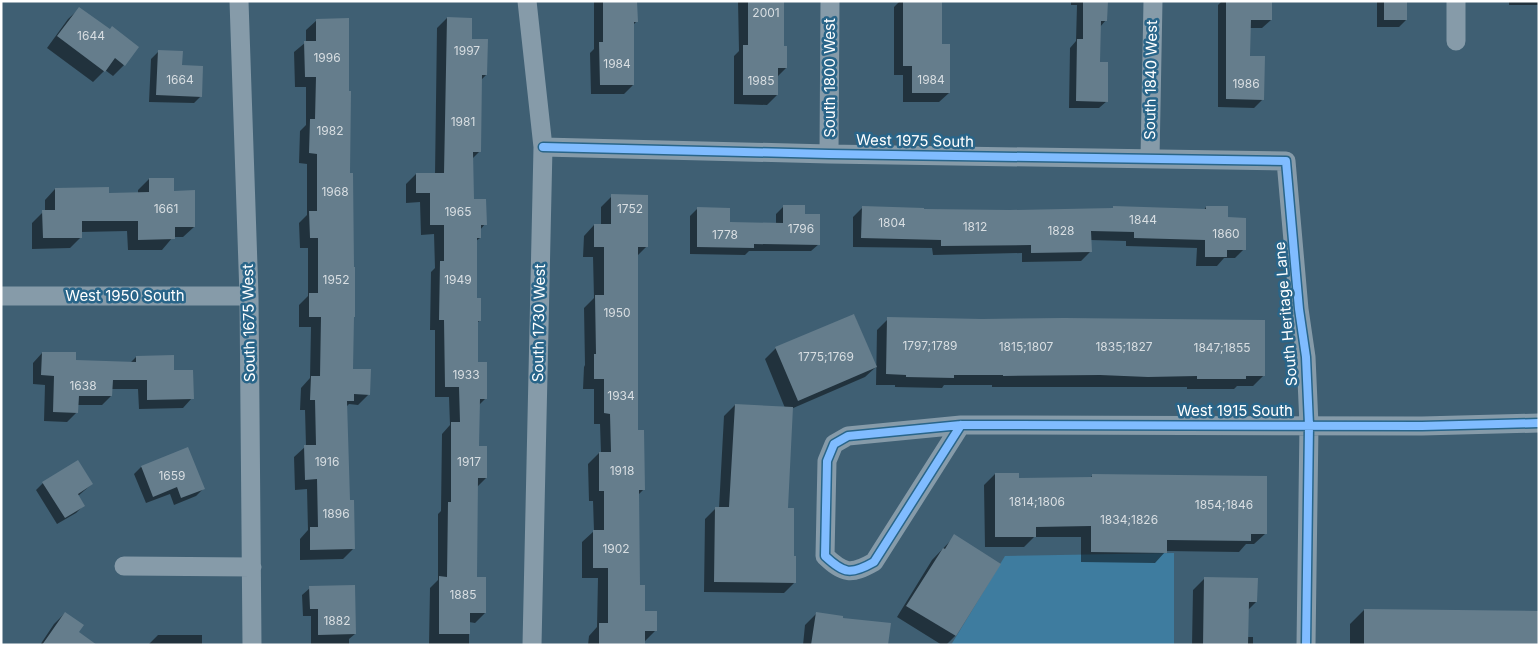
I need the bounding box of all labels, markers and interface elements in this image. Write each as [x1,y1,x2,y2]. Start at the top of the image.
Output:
house number: 2001 [752,5,780,20]
street label: South 1800 West [820,18,839,138]
street label: South 1840 West [1140,20,1161,140]
house number: 1644 [77,28,105,43]
house number: 1997 [454,43,480,58]
house number: 1996 [313,50,341,65]
house number: 1984 [603,56,631,71]
house number: 1664 [166,72,194,87]
house number: 1984 [917,72,945,87]
house number: 1985 [747,73,775,88]
house number: 1986 [1232,76,1260,91]
house number: 1981 [451,114,475,129]
house number: 1982 [316,123,344,138]
street label: West 1975 South [856,130,974,151]
house number: 1968 [321,184,349,199]
house number: 1661 [154,201,178,216]
house number: 1752 [617,201,643,216]
house number: 1965 [444,204,472,219]
house number: 1844 [1129,212,1157,227]
house number: 1804 [878,215,906,230]
house number: 1812 [963,219,987,234]
house number: 1796 [788,221,814,236]
house number: 1828 [1047,223,1075,238]
house number: 1860 [1212,226,1240,241]
house number: 1778 [712,227,738,242]
street label: South Heritage Lane [1270,241,1301,387]
street label: South 1675 West [238,264,259,382]
street label: South 1730 West [528,264,549,382]
house number: 1952 [323,272,349,287]
house number: 1949 [444,272,472,287]
street label: West 1950 South [65,286,185,305]
house number: 1950 [603,305,631,320]
house number: 1797;1789 [902,338,958,353]
house number: 1815;1807 [999,339,1053,354]
house number: 1835;1827 [1095,339,1153,354]
house number: 1847;1855 [1194,340,1250,355]
house number: 1775;1769 [798,349,854,364]
house number: 1933 [452,367,480,382]
house number: 1638 [69,378,97,393]
house number: 1934 [607,388,635,403]
street label: West 1915 South [1177,401,1293,420]
house number: 1916 [315,454,339,469]
house number: 1917 [457,454,481,469]
house number: 1918 [610,463,634,478]
house number: 1659 [158,468,186,483]
house number: 1814;1806 [1009,494,1065,509]
house number: 1854;1846 [1195,497,1253,512]
house number: 1896 [322,506,350,521]
house number: 1834;1826 [1100,512,1158,527]
house number: 1902 [602,541,630,556]
house number: 1885 [449,587,477,602]
house number: 1882 [323,613,351,628]

